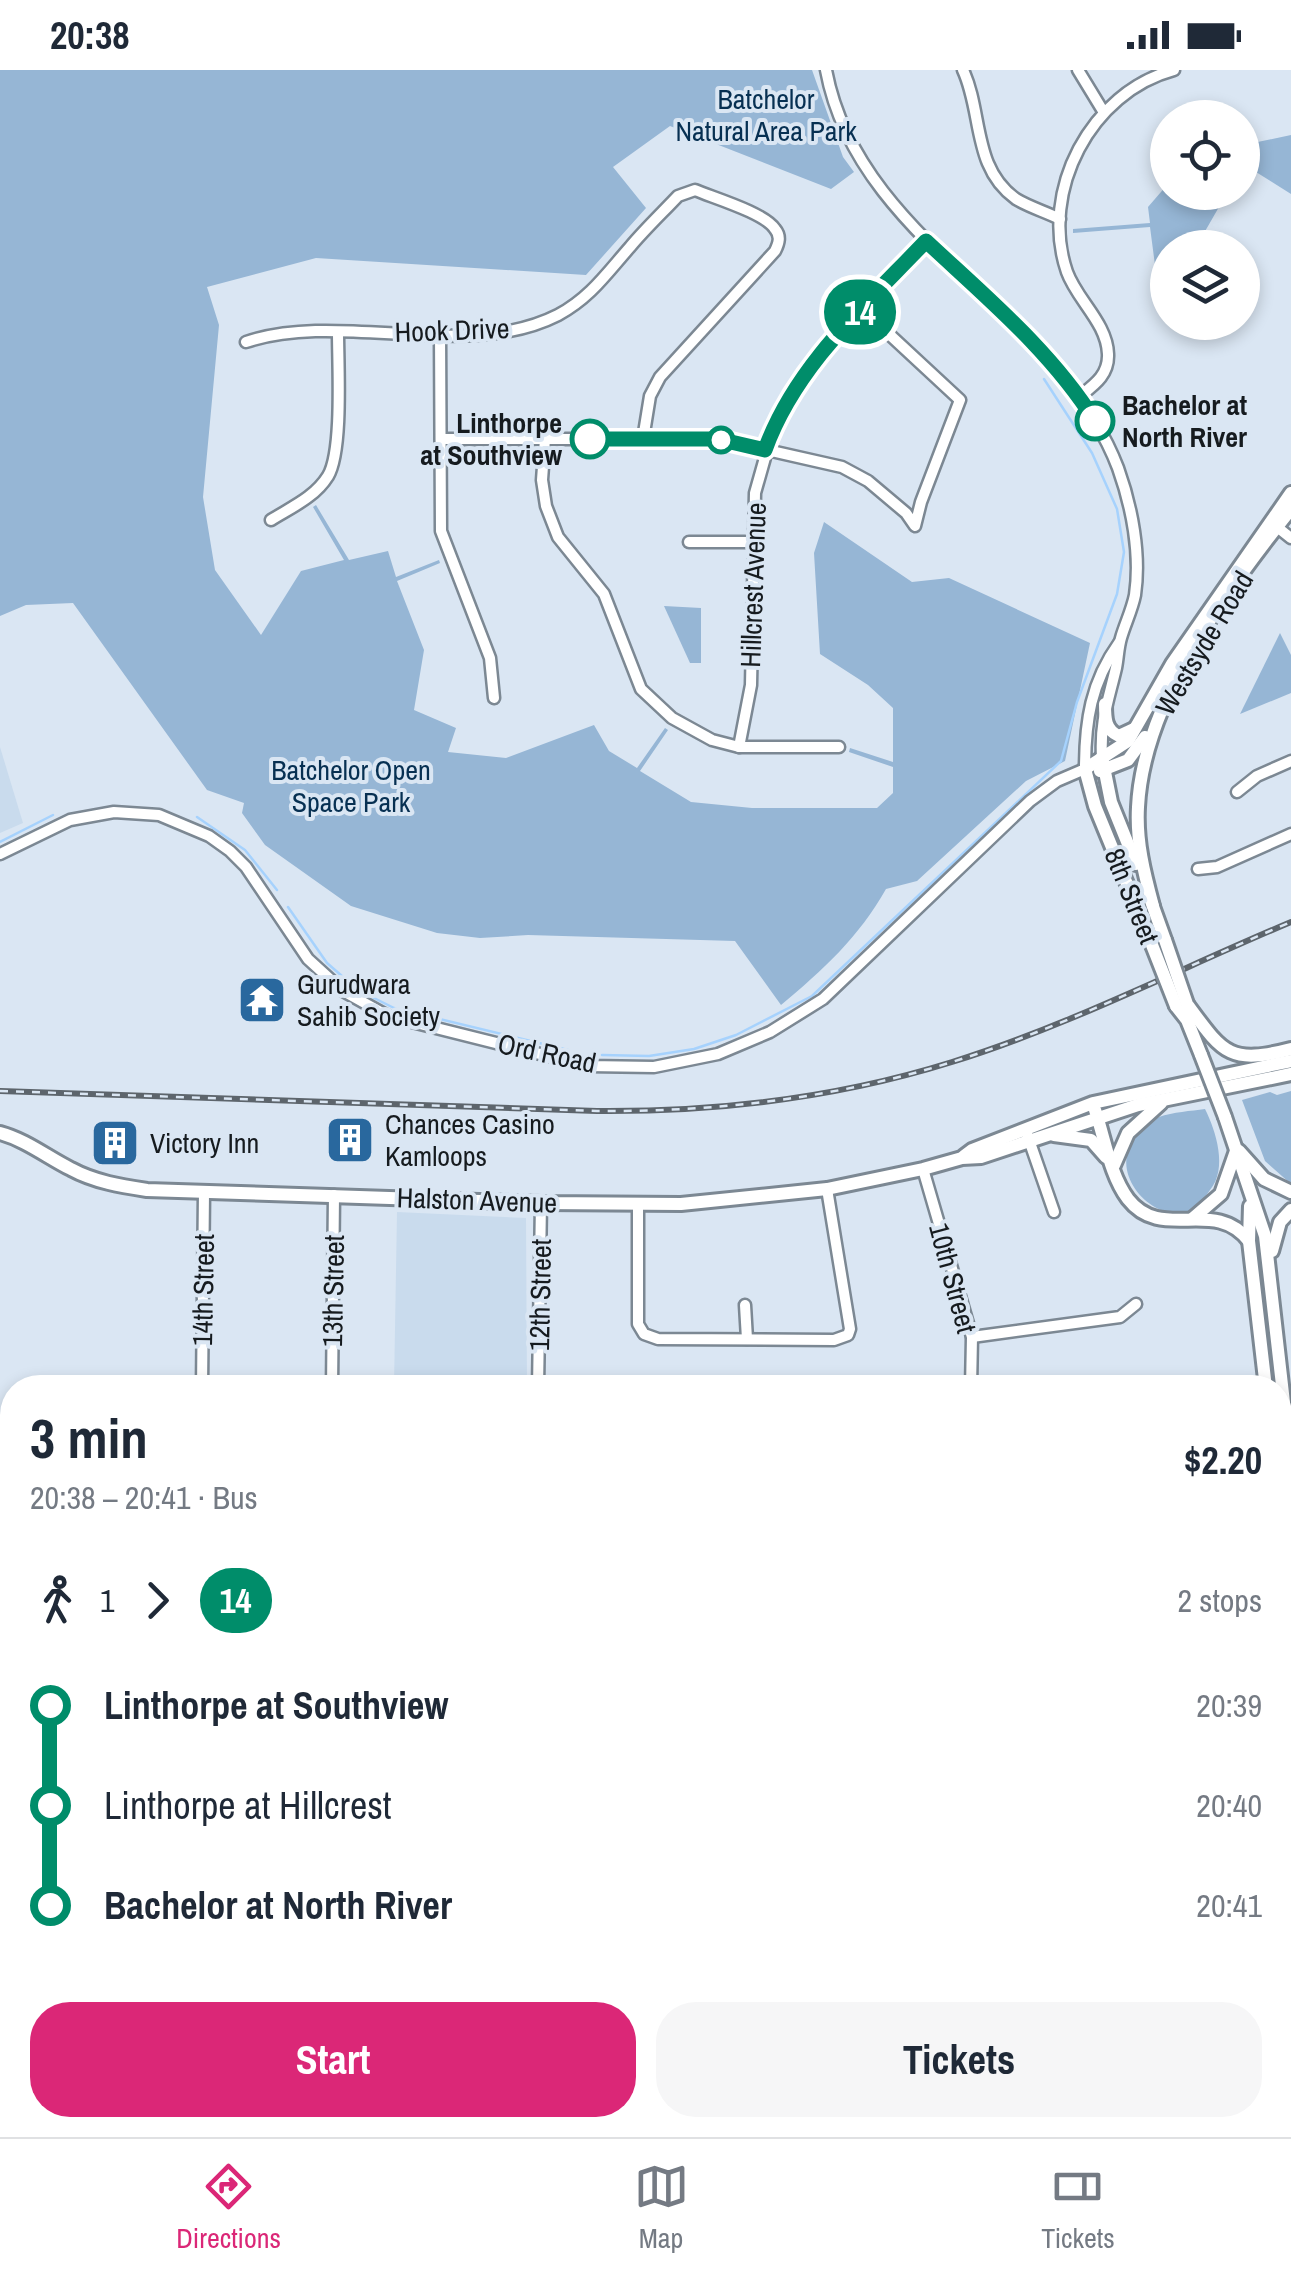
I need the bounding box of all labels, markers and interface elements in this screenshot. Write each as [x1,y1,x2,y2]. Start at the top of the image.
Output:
text: 20:38 [50,10,130,61]
park label: Batchelor Natural Area Park [675,80,857,150]
map controls [1150,100,1260,340]
button: locate [1150,100,1260,210]
button: layers [1150,230,1260,340]
line badge: 14 [815,280,905,344]
text: 14 [844,289,876,336]
street label: Hook Drive [394,309,510,351]
place label: Bachelor at North River [1122,386,1247,456]
marker: Bachelor at North River [1076,402,1114,440]
place label: Linthorpe at Southview [420,404,562,474]
marker: Linthorpe at Southview [571,420,609,458]
unlabelled marker [708,427,734,453]
street label: Hillcrest Avenue [731,502,775,668]
street label: Westsyde Road [1146,564,1262,722]
park label: Batchelor Open Space Park [271,751,431,821]
street label: 8th Street [1096,843,1168,949]
place label: Gurudwara Sahib Society [297,965,440,1035]
temple icon: Gurudwara Sahib Society [236,974,288,1026]
street label: Ord Road [494,1024,600,1082]
place label: Chances Casino Kamloops [385,1105,555,1175]
building icon: Chances Casino Kamloops [324,1114,376,1166]
building icon: Victory Inn [89,1117,141,1169]
place label: Victory Inn [150,1124,259,1162]
street label: Halston Avenue [396,1178,558,1222]
street label: 10th Street [920,1219,986,1337]
street label: 14th Street [183,1234,223,1346]
street label: 13th Street [313,1235,353,1347]
street label: 12th Street [520,1239,560,1351]
text: 3 min [30,1401,148,1475]
text: $2.20 [1184,1435,1262,1486]
text: 20:38 – 20:41 · Bus [30,1476,258,1519]
icon: walk [30,1573,85,1628]
icon: forward [130,1573,185,1628]
text: 14 [220,1577,252,1624]
text: 1 [100,1579,115,1622]
text: 2 stops [1177,1579,1262,1622]
text: Linthorpe at Southview [104,1680,449,1731]
text: 20:39 [1196,1684,1262,1727]
text: Linthorpe at Hillcrest [104,1780,392,1831]
text: 20:40 [1196,1784,1262,1827]
text: Bachelor at North River [104,1880,452,1931]
text: 20:41 [1196,1884,1262,1927]
button: Start [30,2002,636,2117]
button: Tickets [656,2002,1262,2117]
tab: Directions [176,2159,281,2257]
tab: Map [634,2159,689,2257]
tab: Tickets [1041,2159,1115,2257]

